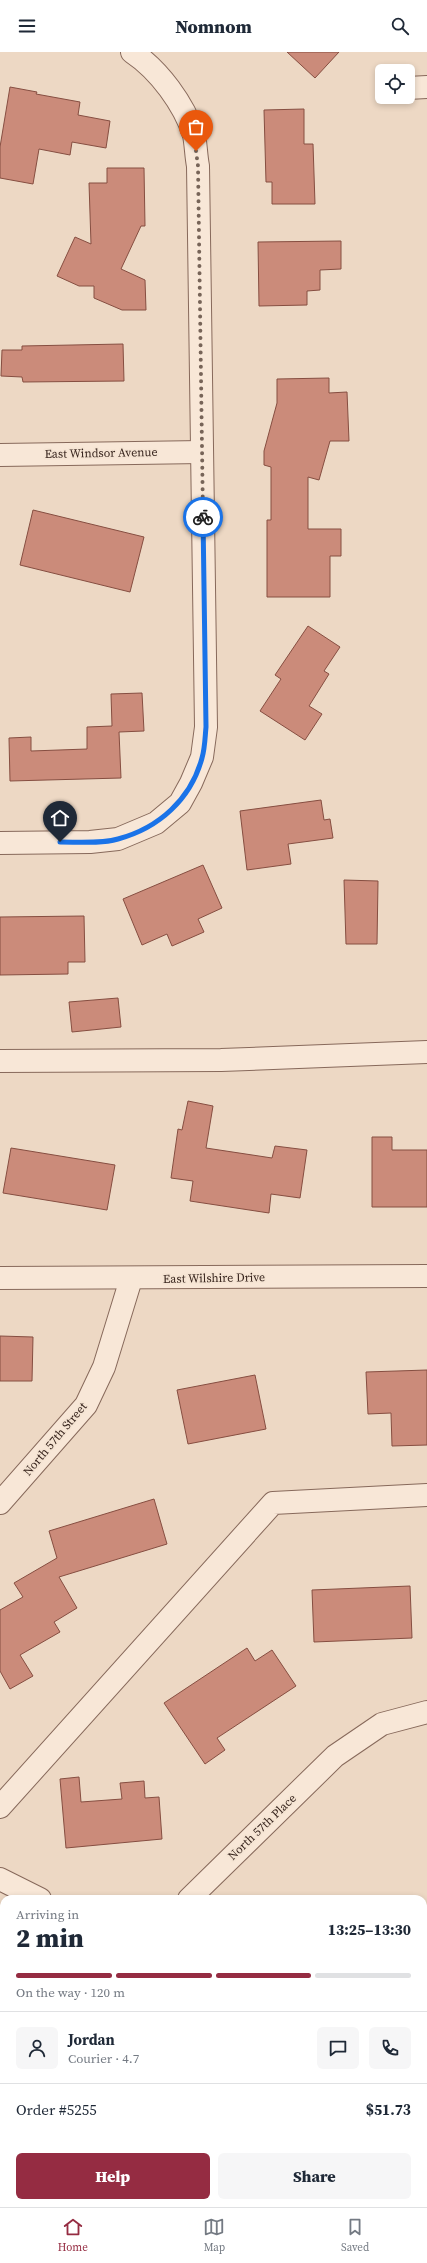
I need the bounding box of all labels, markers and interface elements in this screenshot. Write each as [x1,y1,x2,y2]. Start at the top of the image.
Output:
text: Nomnom [175,14,252,39]
icon: menu [16,15,38,37]
icon: search [389,15,411,37]
map controls [375,64,415,104]
button: locate [375,64,415,104]
pin [179,110,213,151]
icon: bag [185,116,207,138]
street label: East Windsor Avenue [44,444,158,462]
courier [183,497,223,537]
icon: bike [192,506,214,528]
pin [43,801,77,842]
icon: home [49,807,71,829]
street label: East Wilshire Drive [163,1269,265,1287]
street label: North 57th Street [19,1399,91,1479]
street label: North 57th Place [224,1790,300,1864]
text: Arriving in [16,1906,79,1923]
text: 13:25–13:30 [328,1919,411,1940]
text: 2 min [16,1920,84,1956]
text: On the way · 120 m [16,1984,125,2001]
button: person [16,2027,58,2069]
button: chat [317,2027,359,2069]
button: phone [369,2027,411,2069]
text: Jordan [68,2029,115,2050]
text: Courier · 4.7 [68,2050,139,2067]
text: Order #5255 [16,2099,97,2120]
text: $51.73 [366,2099,411,2120]
button: Help [16,2153,210,2199]
button: Share [218,2153,411,2199]
tab: Home [58,2216,88,2255]
tab: Map [203,2216,225,2255]
tab: Saved [341,2216,369,2255]

